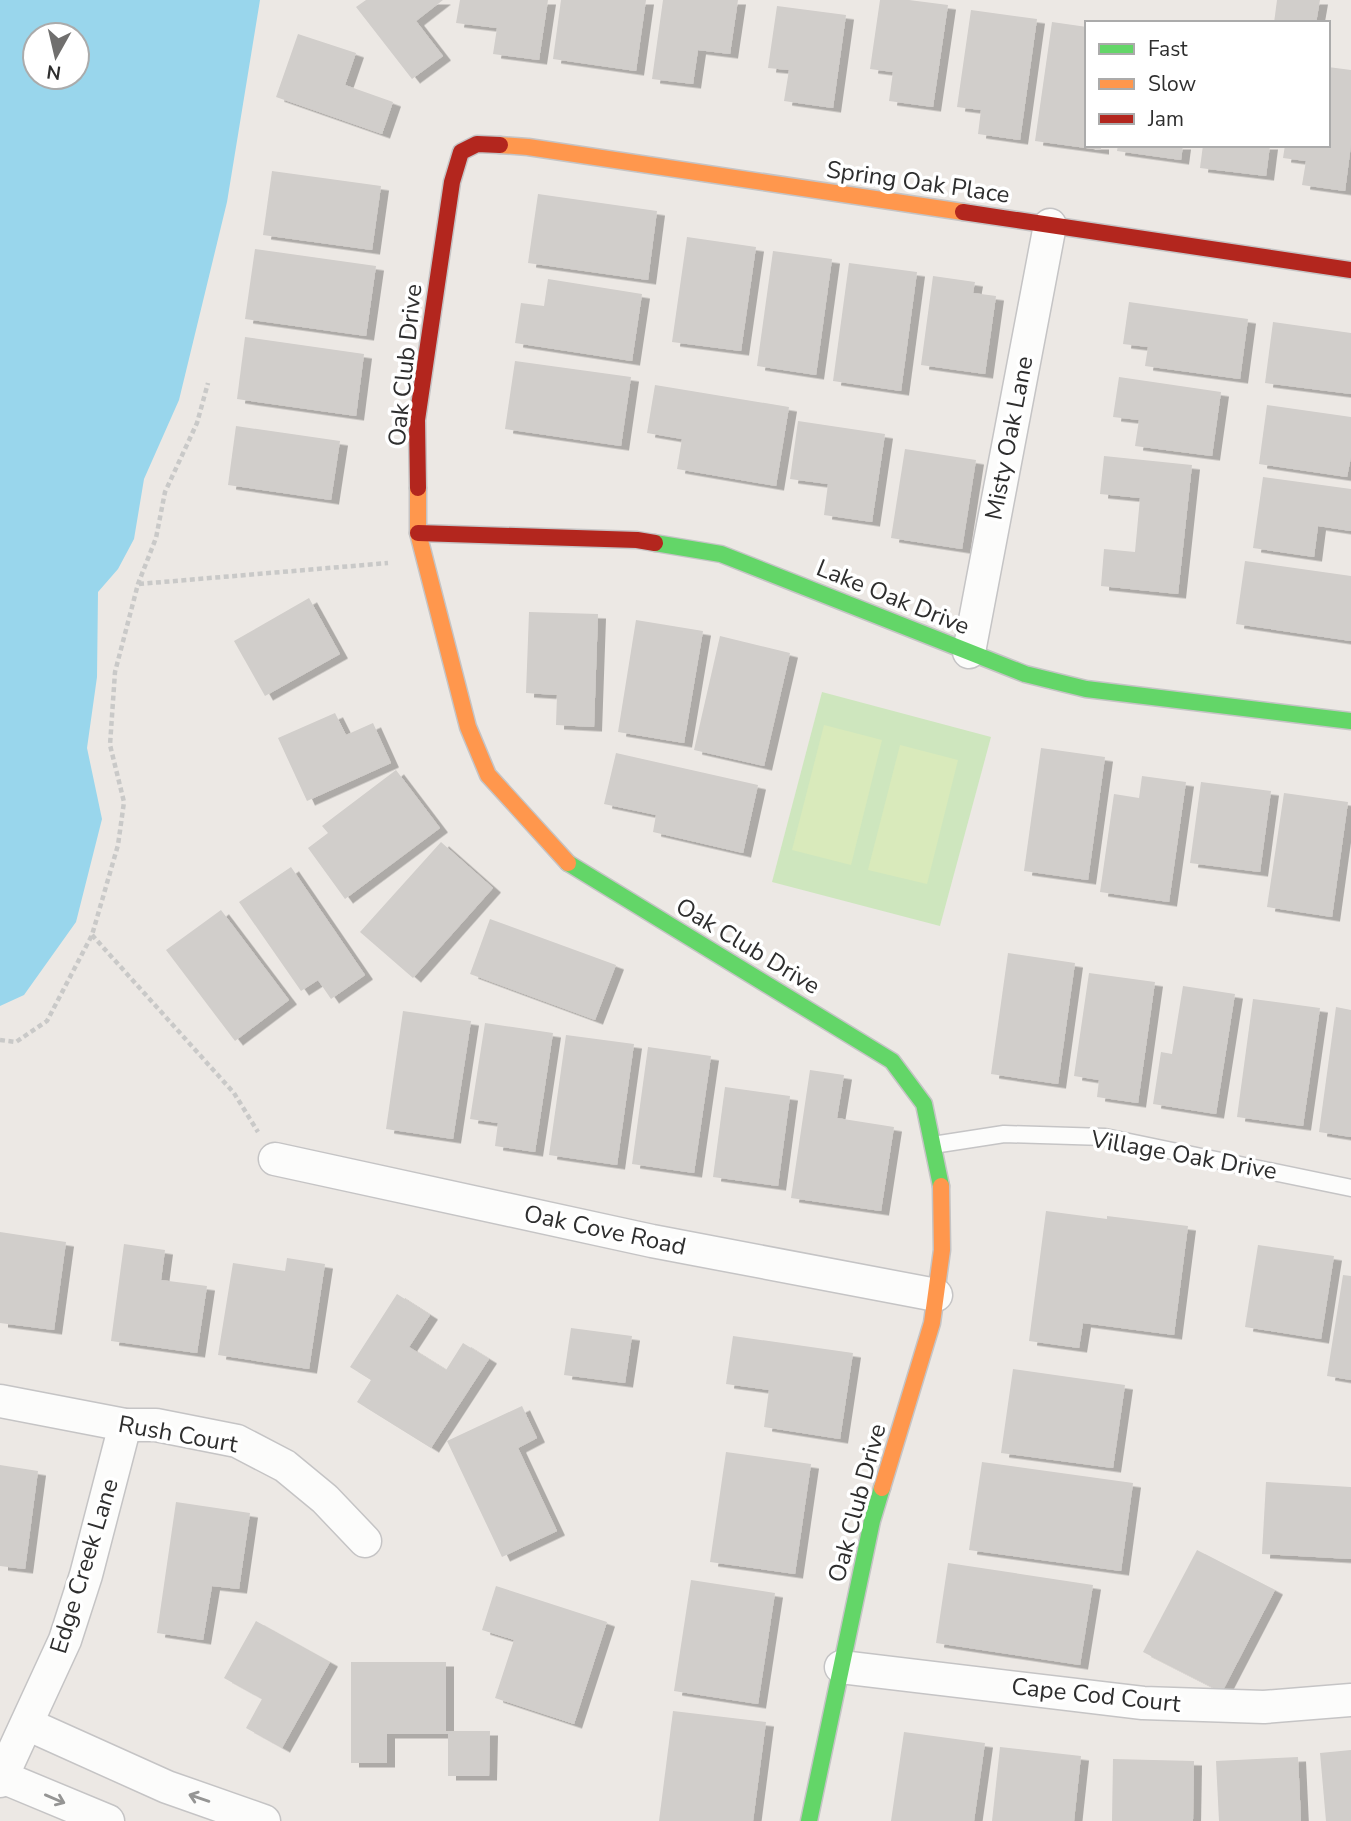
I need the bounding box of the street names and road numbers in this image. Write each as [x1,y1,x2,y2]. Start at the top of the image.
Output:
street label: Spring Oak Place [824,153,1012,211]
street label: Oak Club Drive [381,282,429,448]
street label: Misty Oak Lane [977,353,1041,523]
street label: Lake Oak Drive [812,552,974,642]
street label: Oak Club Drive [670,890,826,1002]
street label: Village Oak Drive [1088,1123,1279,1187]
street label: Oak Cove Road [521,1197,689,1263]
street label: Rush Court [116,1408,241,1460]
street label: Oak Club Drive [820,1420,894,1586]
street label: Edge Creek Lane [42,1475,126,1657]
street label: Cape Cod Court [1010,1670,1183,1720]

